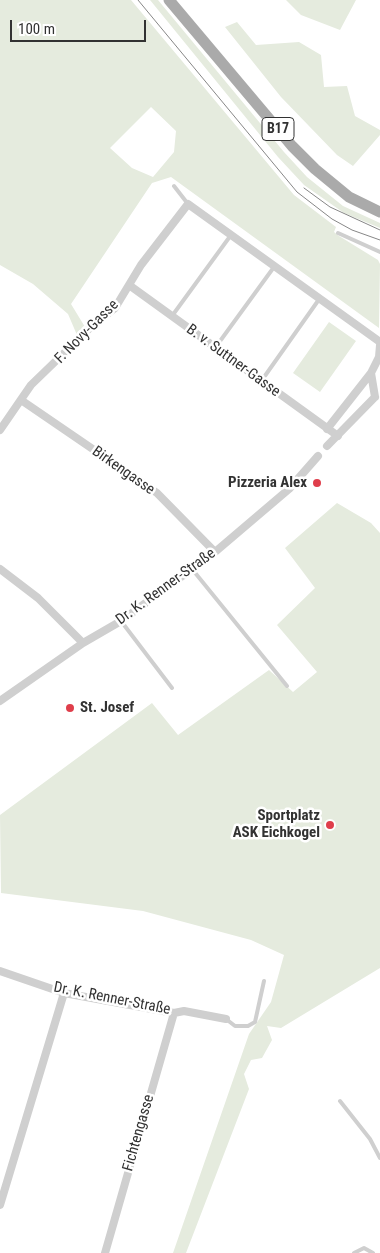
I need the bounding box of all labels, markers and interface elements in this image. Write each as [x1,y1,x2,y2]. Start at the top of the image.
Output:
scale bar [12,10,149,42]
text: 100 m [18,20,55,38]
road number: B17 [262,118,294,140]
street label: F. Novy-Gasse [51,296,123,368]
street label: B. v. Suttner-Gasse [182,321,284,401]
street label: Birkengasse [88,443,158,499]
place label: Pizzeria Alex [228,474,307,492]
marker: Pizzeria Alex [311,477,323,489]
street label: Dr. K. Renner-Straße [113,545,219,629]
place label: St. Josef [80,699,134,717]
marker: St. Josef [64,702,76,714]
place label: Sportplatz ASK Eichkogel [233,807,320,842]
marker: Sportplatz ASK Eichkogel [324,819,336,831]
street label: Dr. K. Renner-Straße [52,979,172,1019]
street label: Fichtengasse [119,1093,159,1173]

